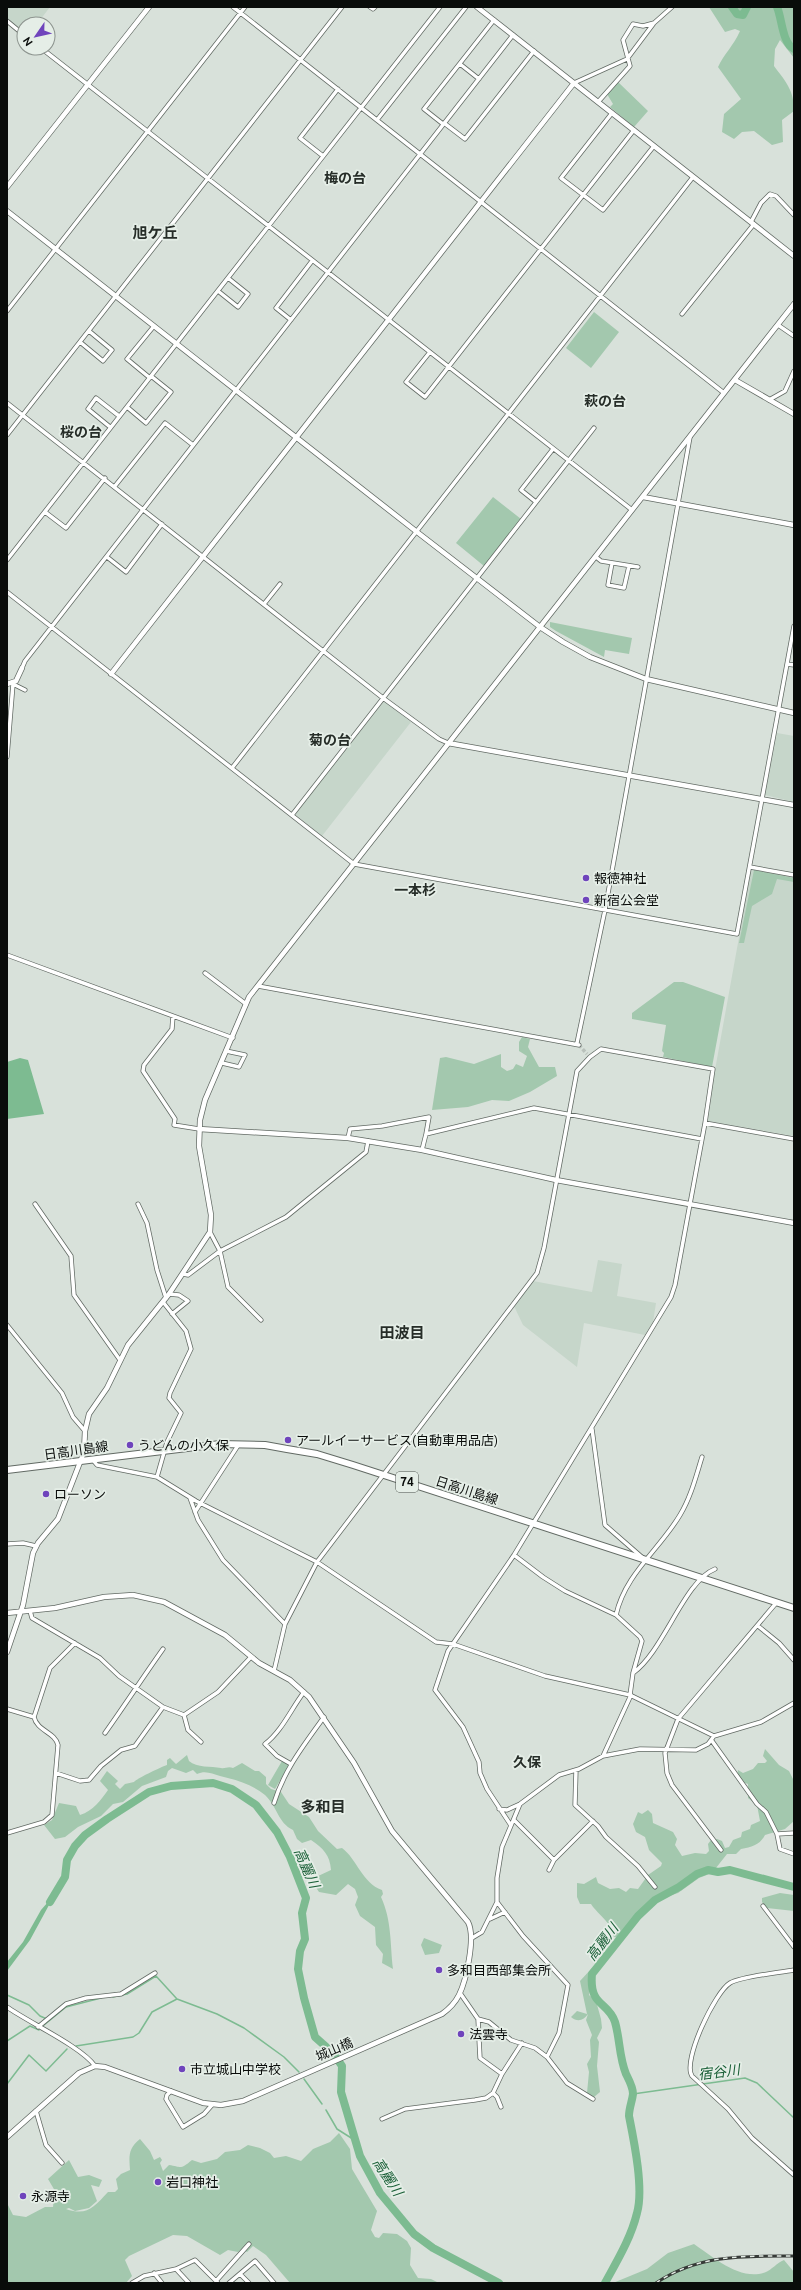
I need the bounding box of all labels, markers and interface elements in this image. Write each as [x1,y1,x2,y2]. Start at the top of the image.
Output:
north arrow [16,16,56,56]
text: N [20,35,35,48]
district label: 梅の台 [324,170,366,186]
district label: 旭ケ丘 [132,224,178,241]
district label: 萩の台 [584,393,626,409]
district label: 桜の台 [60,424,102,440]
district label: 菊の台 [309,732,351,748]
place label: 報徳神社 [594,871,646,885]
marker: 報徳神社 [581,873,591,883]
district label: 一本杉 [394,882,436,898]
place label: 新宿公会堂 [594,893,659,907]
marker: 新宿公会堂 [581,895,591,905]
district label: 田波目 [379,1324,425,1341]
place label: アールイーサービス(自動車用品店) [296,1433,498,1448]
marker: アールイーサービス(自動車用品店) [283,1435,293,1445]
place label: うどんの小久保 [138,1438,229,1452]
street label: 日高川島線 [43,1439,109,1461]
marker: うどんの小久保 [125,1440,135,1450]
road number: 74 [396,1472,418,1492]
street label: 日高川島線 [434,1473,500,1507]
place label: ローソン [54,1487,106,1501]
marker: ローソン [41,1489,51,1499]
district label: 久保 [513,1754,541,1770]
district label: 多和目 [300,1798,346,1815]
water label: 高麗川 [291,1846,324,1892]
water label: 高麗川 [583,1919,622,1963]
place label: 多和目西部集会所 [447,1963,551,1977]
marker: 多和目西部集会所 [434,1965,444,1975]
place label: 法雲寺 [469,2027,508,2041]
marker: 法雲寺 [456,2029,466,2039]
street label: 城山橋 [313,2035,355,2063]
water label: 宿谷川 [697,2061,743,2082]
place label: 市立城山中学校 [190,2062,281,2076]
marker: 市立城山中学校 [177,2064,187,2074]
water label: 高麗川 [370,2155,407,2201]
place label: 岩口神社 [166,2175,218,2189]
marker: 岩口神社 [153,2177,163,2187]
place label: 永源寺 [31,2189,70,2203]
marker: 永源寺 [18,2191,28,2201]

